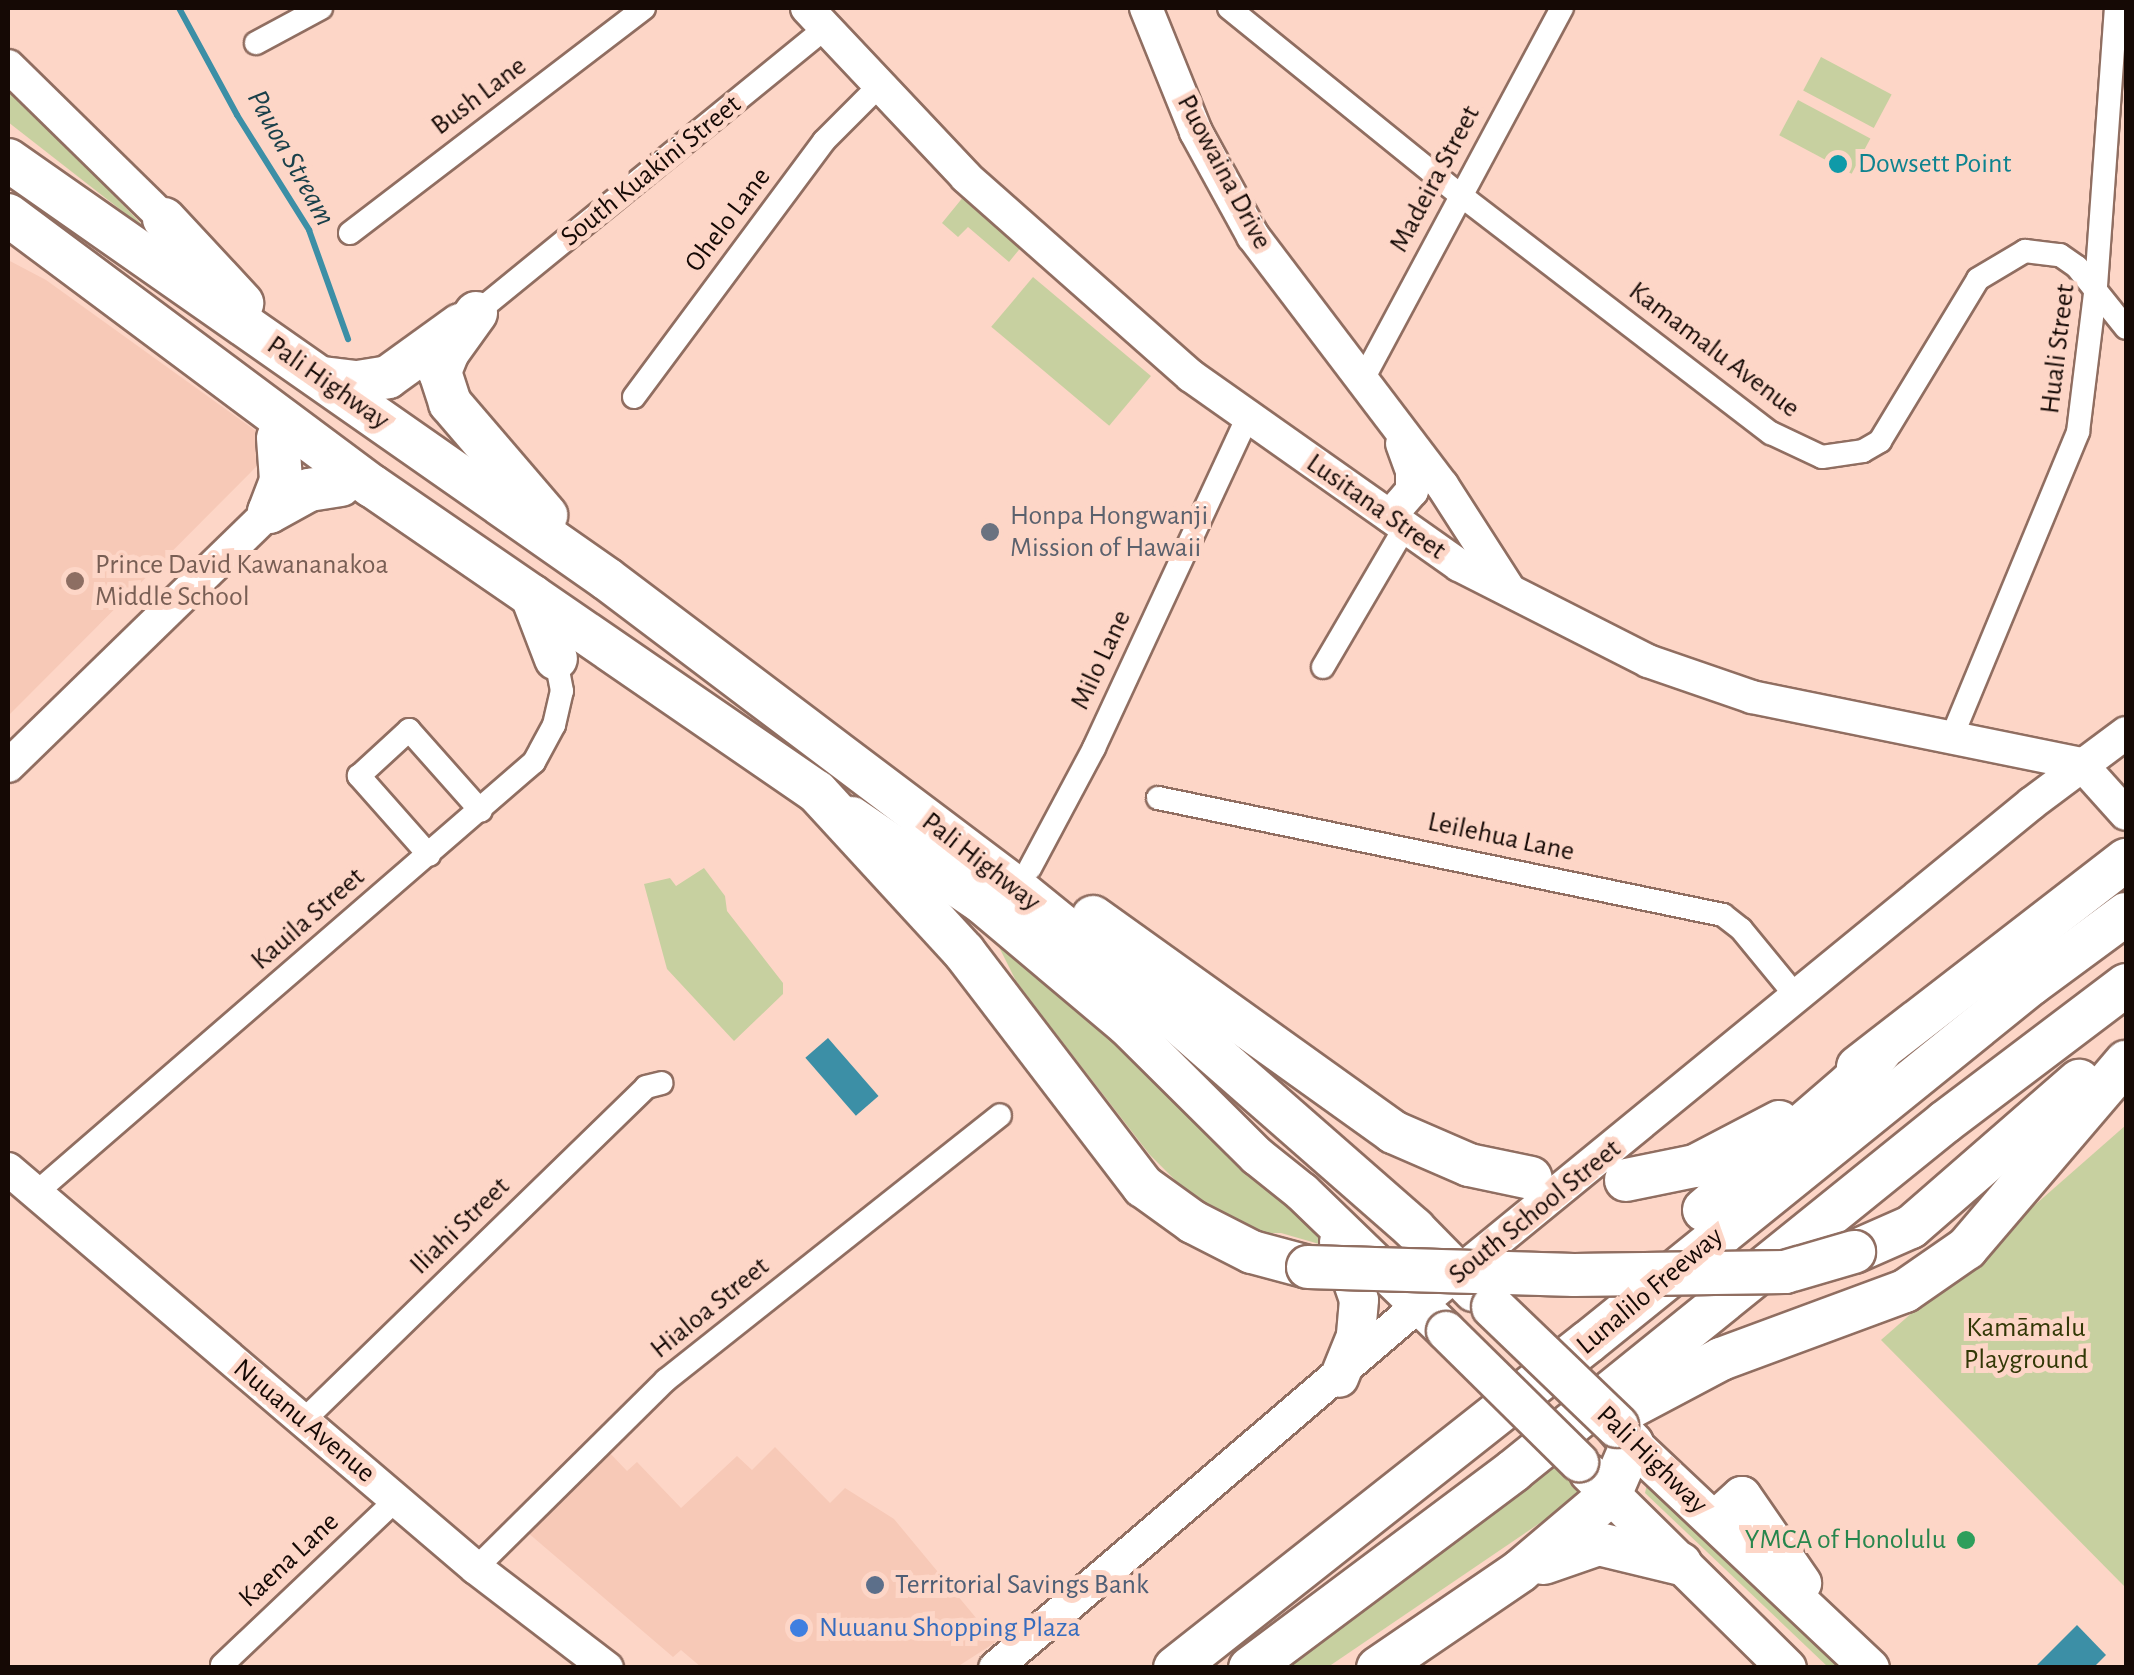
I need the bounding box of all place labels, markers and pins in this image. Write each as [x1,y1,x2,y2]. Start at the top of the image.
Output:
place label: Dowsett Point [1858,147,2011,181]
marker: Dowsett Point [1827,153,1849,175]
place label: Honpa Hongwanji Mission of Hawaii [1010,499,1208,565]
marker: Honpa Hongwanji Mission of Hawaii [979,521,1001,543]
place label: Prince David Kawananakoa Middle School [95,548,388,614]
marker: Prince David Kawananakoa Middle School [64,570,86,592]
place label: YMCA of Honolulu [1745,1523,1946,1557]
marker: YMCA of Honolulu [1955,1529,1977,1551]
place label: Territorial Savings Bank [895,1568,1149,1602]
marker: Territorial Savings Bank [864,1574,886,1596]
place label: Nuuanu Shopping Plaza [819,1611,1081,1645]
marker: Nuuanu Shopping Plaza [788,1617,810,1639]

